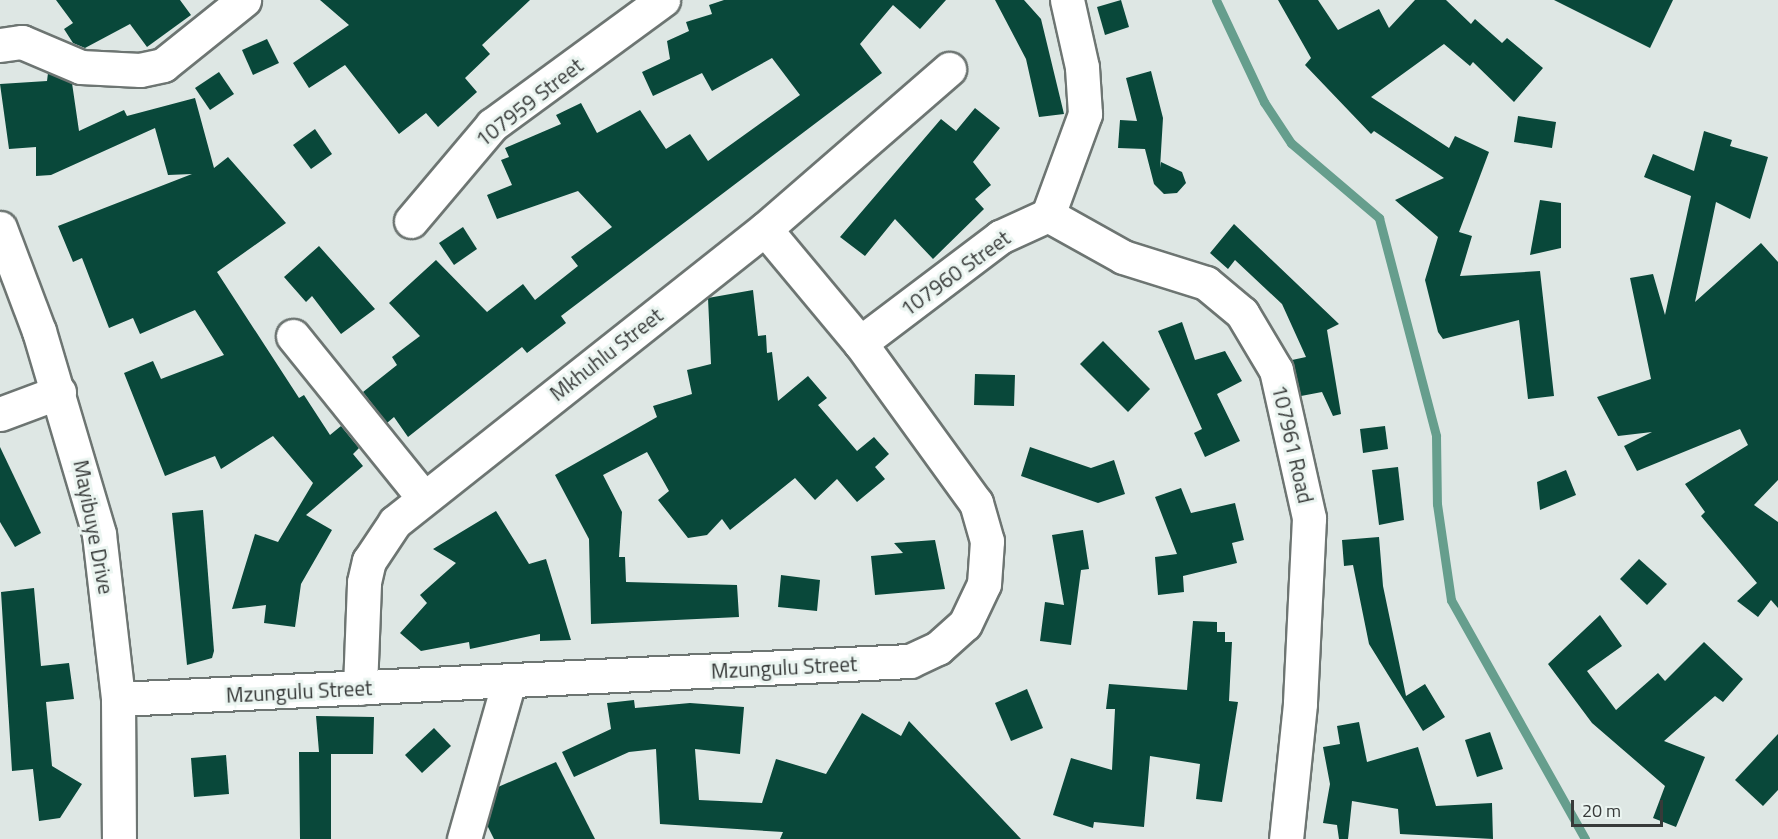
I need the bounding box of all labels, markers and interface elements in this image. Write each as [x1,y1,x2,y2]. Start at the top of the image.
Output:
street label: 107959 Street [470,52,588,152]
street label: 107960 Street [895,225,1015,321]
street label: Mkhuhlu Street [545,302,667,406]
street label: 107961 Road [1267,382,1319,506]
street label: Mayibuye Drive [69,458,119,596]
street label: Mzungulu Street [710,651,858,683]
street label: Mzungulu Street [225,675,373,707]
scale bar [1574,788,1666,826]
text: 20 m [1582,797,1621,824]

